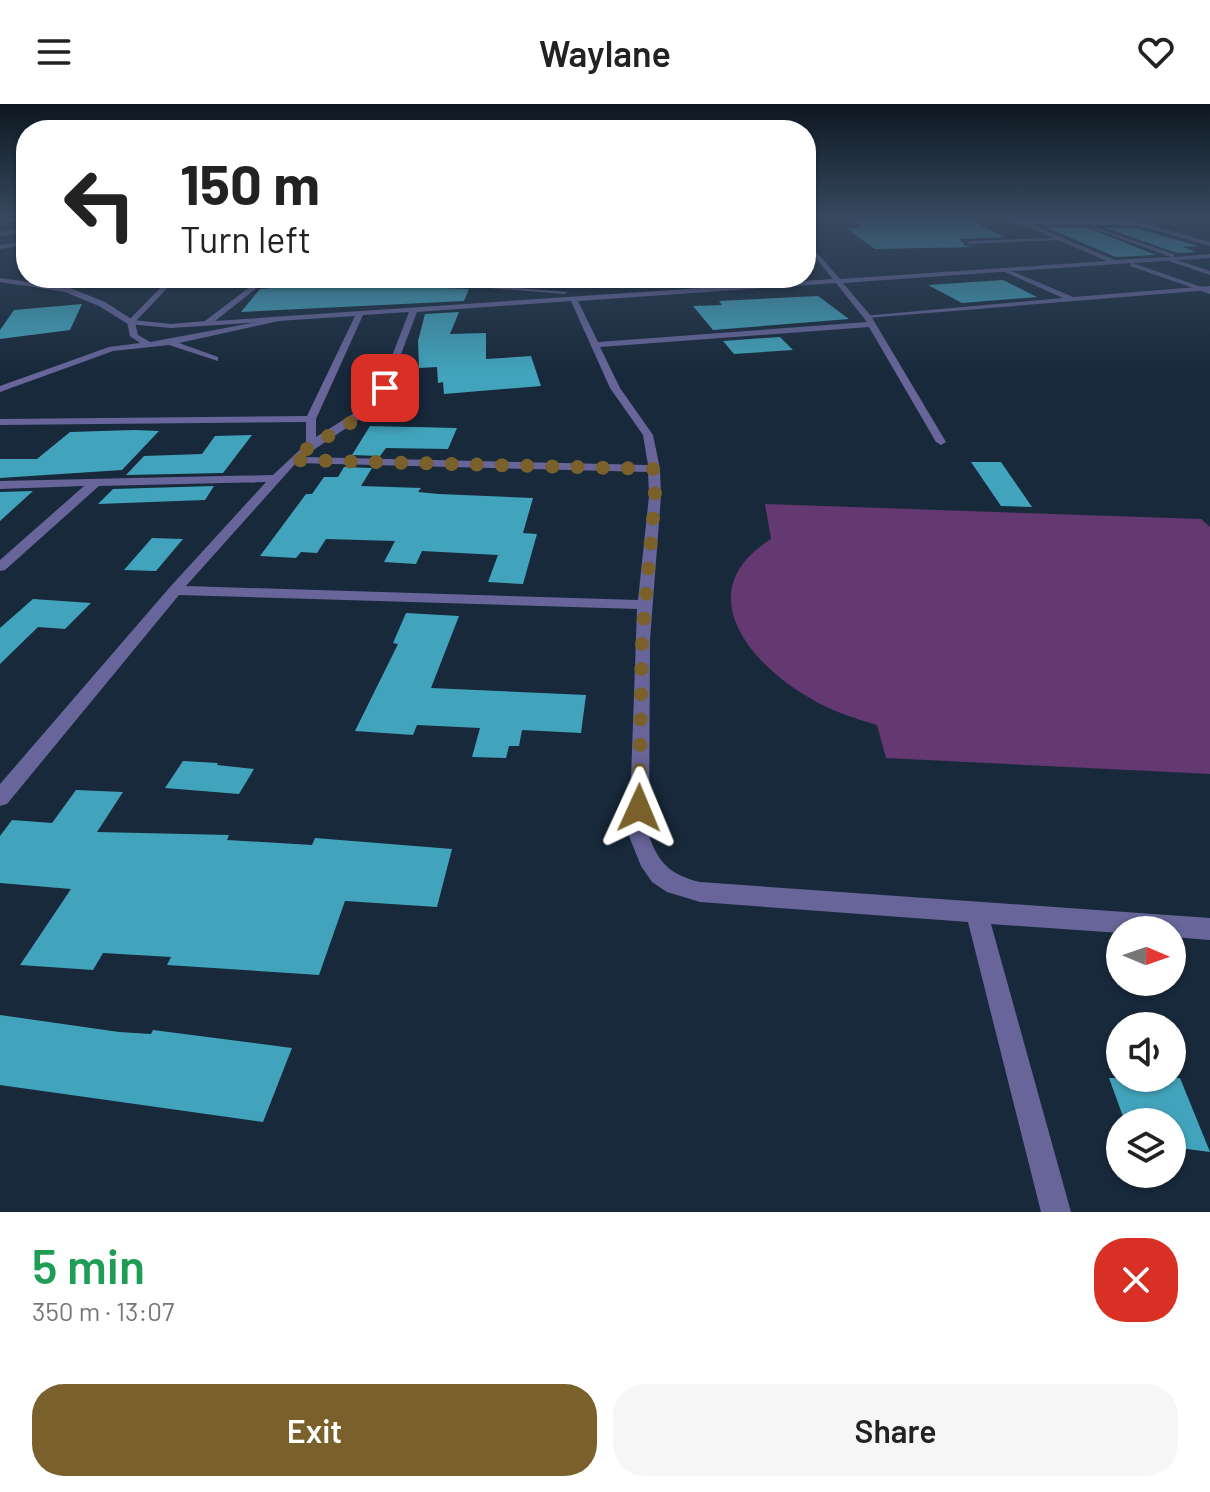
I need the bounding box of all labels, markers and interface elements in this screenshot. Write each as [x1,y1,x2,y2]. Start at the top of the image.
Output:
icon: menu [32,30,76,74]
icon: heart [1134,30,1178,74]
text: Waylane [539,31,671,74]
text: 150 m [180,149,320,216]
icon: left [48,152,152,256]
text: Turn left [180,217,311,260]
pin [351,354,419,422]
icon: arrive [363,366,407,410]
position arrow [597,766,681,850]
north arrow [1106,916,1186,996]
map controls [1106,916,1186,1188]
button: sound [1106,1012,1186,1092]
button: layers [1106,1108,1186,1188]
text: 5 min [32,1236,145,1294]
button: close [1094,1238,1178,1322]
text: 350 m · 13:07 [32,1295,174,1326]
button: Exit [32,1384,597,1476]
button: Share [613,1384,1178,1476]

